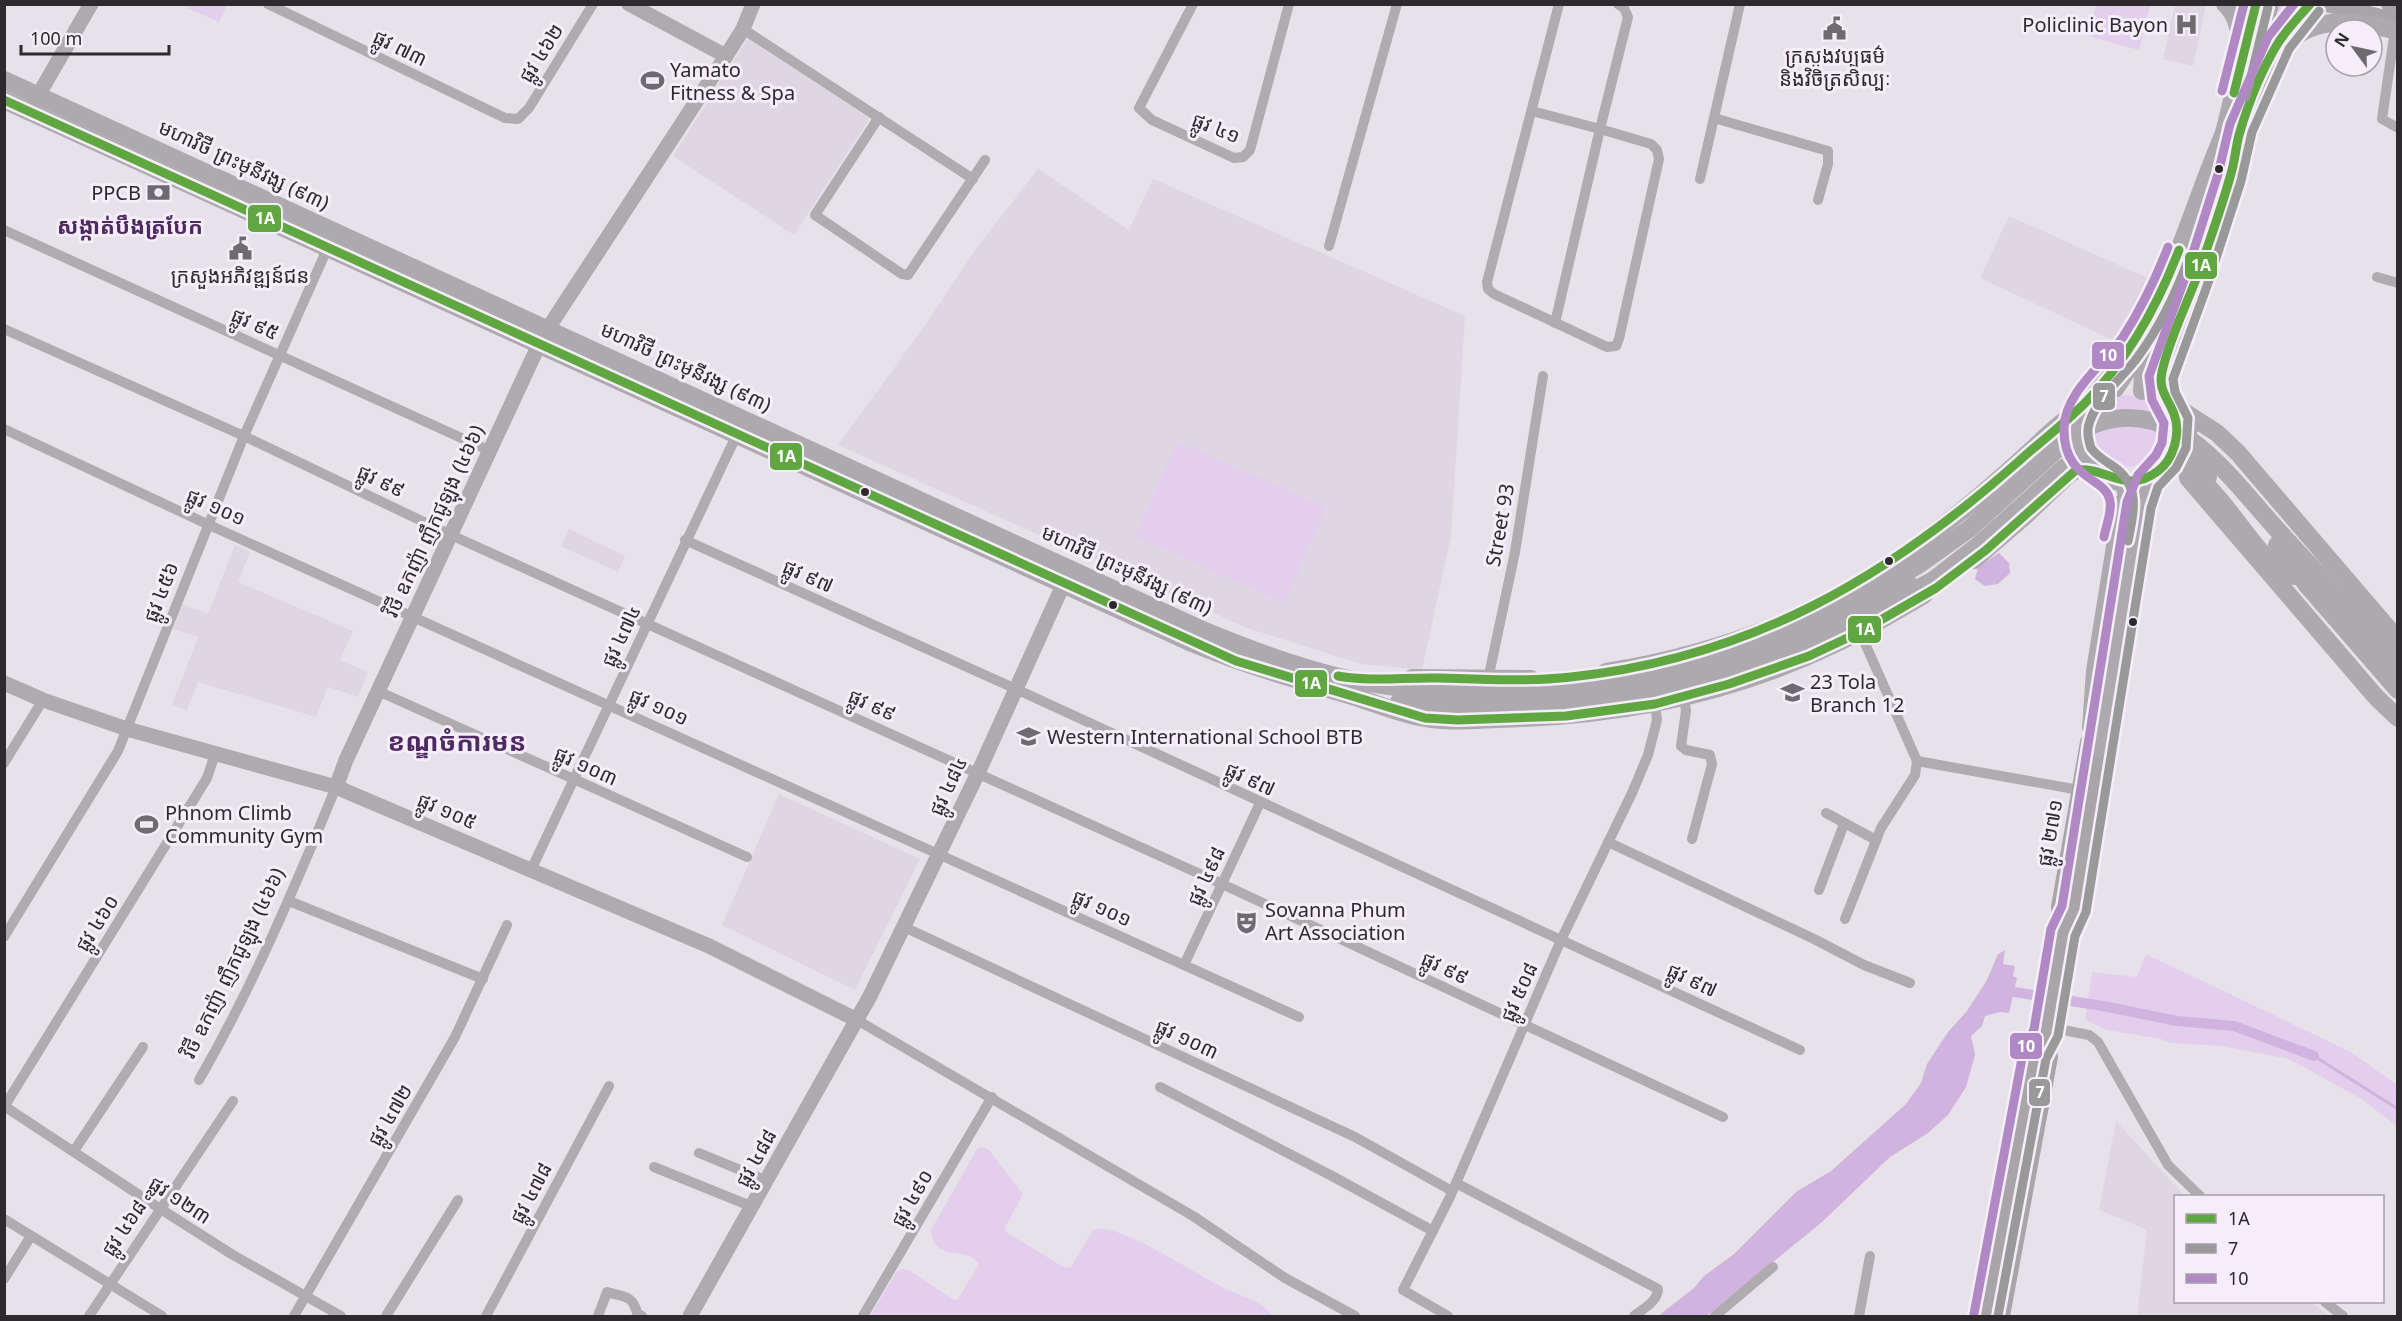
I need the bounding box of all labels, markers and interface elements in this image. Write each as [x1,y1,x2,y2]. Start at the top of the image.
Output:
place label: Policlinic Bayon [2022,11,2168,38]
hospital icon: Policlinic Bayon [2173,12,2199,38]
public building icon: ក្រសួងវប្បធម៌ និងវិចិត្រសិល្បៈ [1822,16,1848,42]
scale bar [21,18,170,56]
street label: ផ្លូវ ៤៦២ [512,18,574,91]
north arrow [2324,18,2384,78]
street label: ផ្លូវ ៧៣ [366,23,432,78]
text: 100 m [30,26,82,50]
text: N [2329,28,2354,51]
place label: ក្រសួងវប្បធម៌ និងវិចិត្រសិល្បៈ [1779,42,1891,92]
place label: Yamato Fitness & Spa [670,56,795,106]
sports icon: Yamato Fitness & Spa [639,68,665,94]
street label: ផ្លូវ ៤១ [1186,106,1244,155]
street label: មហាវិថី ព្រះមុនីវង្ស (៩៣) [154,113,334,216]
unlabelled marker [2213,163,2225,175]
place label: PPCB [91,179,141,206]
bank icon: PPCB [146,180,172,206]
line badge: 1A [247,204,282,233]
text: 1A [255,207,276,229]
district label: សង្កាត់បឹងត្របែក [57,210,203,241]
public building icon: ក្រសួងអភិវឌ្ឍន៍ជន [227,235,253,261]
line badge: 1A [2184,251,2218,280]
text: 1A [2191,254,2212,276]
place label: ក្រសួងអភិវឌ្ឍន៍ជន [171,262,309,289]
street label: ផ្លូវ ៩៥ [225,301,283,351]
street label: មហាវិថី ព្រះមុនីវង្ស (៩៣) [596,315,776,418]
line badge: 10 [2091,341,2125,370]
text: 10 [2099,344,2117,366]
line badge: 7 [2092,382,2116,411]
text: 7 [2099,385,2109,407]
street label: វិថី ឧកញ៉ា ញឹកជូឡុង (៤៦៦) [377,420,495,624]
line badge: 1A [769,442,803,471]
text: 1A [776,445,797,467]
street label: ផ្លូវ ៩៩ [350,458,409,509]
street label: ផ្លូវ ១០១ [180,481,250,537]
street label: Street 93 [1479,481,1520,569]
unlabelled marker [859,486,871,498]
street label: មហាវិថី ព្រះមុនីវង្ស (៩៣) [1037,518,1217,621]
street label: ផ្លូវ ៩៧ [776,552,838,604]
unlabelled marker [1883,555,1895,567]
street label: ផ្លូវ ៤៥៦ [137,558,190,628]
unlabelled marker [1107,599,1119,611]
street label: ផ្លូវ ៤៧៤ [594,600,652,674]
line badge: 1A [1847,615,1882,644]
unlabelled marker [2127,616,2139,628]
text: 1A [1855,618,1876,640]
place label: 23 Tola Branch 12 [1810,668,1904,718]
line badge: 1A [1294,669,1328,698]
text: 1A [1301,672,1322,694]
school or university icon: 23 Tola Branch 12 [1779,680,1805,706]
street label: ផ្លូវ ១០១ [623,681,693,737]
street label: ផ្លូវ ៩៩ [842,682,900,732]
district label: ខណ្ឌចំការមន [388,723,526,759]
place label: Western International School BTB [1047,723,1363,750]
school or university icon: Western International School BTB [1016,724,1042,750]
street label: ផ្លូវ ១០៣ [548,740,622,797]
street label: ផ្លូវ ៤៨៤ [922,752,978,822]
street label: ផ្លូវ ៩៧ [1218,755,1280,807]
street label: ផ្លូវ ១០៥ [411,786,481,841]
street label: ផ្លូវ ២៧១ [2030,797,2075,870]
place label: Phnom Climb Community Gym [165,799,323,849]
sports icon: Phnom Climb Community Gym [134,811,160,837]
street label: ផ្លូវ ៤៩៨ [1180,842,1236,912]
street label: វិថី ឧកញ៉ា ញឹកជូឡុង (៤៦៦) [174,863,295,1065]
street label: ផ្លូវ ១០១ [1066,882,1136,938]
street label: ផ្លូវ ៤៦០ [69,889,130,960]
place label: Sovanna Phum Art Association [1265,896,1406,946]
theatre icon: Sovanna Phum Art Association [1234,909,1260,935]
street label: ផ្លូវ ៩៩ [1414,945,1473,996]
street label: ផ្លូវ ៩៧ [1660,956,1722,1008]
street label: ផ្លូវ ៥០៨ [1493,958,1549,1028]
street label: ផ្លូវ ១០៣ [1149,1012,1223,1070]
line badge: 10 [2009,1032,2043,1060]
text: 10 [2017,1035,2035,1057]
line badge: 7 [2028,1078,2051,1107]
street label: ផ្លូវ ៤៧២ [361,1079,423,1154]
text: 7 [2035,1081,2045,1103]
street label: ផ្លូវ ៤៨៨ [729,1124,788,1195]
street label: ផ្លូវ ៤៧៨ [503,1158,563,1231]
street label: ផ្លូវ ៤៩០ [884,1164,944,1235]
street label: ផ្លូវ ១២៣ [141,1169,217,1235]
street label: ផ្លូវ ៤៦៨ [95,1194,157,1265]
legend [2174,1195,2384,1303]
text: 1A [2228,1206,2250,1230]
text: 7 [2228,1236,2238,1260]
text: 10 [2228,1266,2249,1290]

